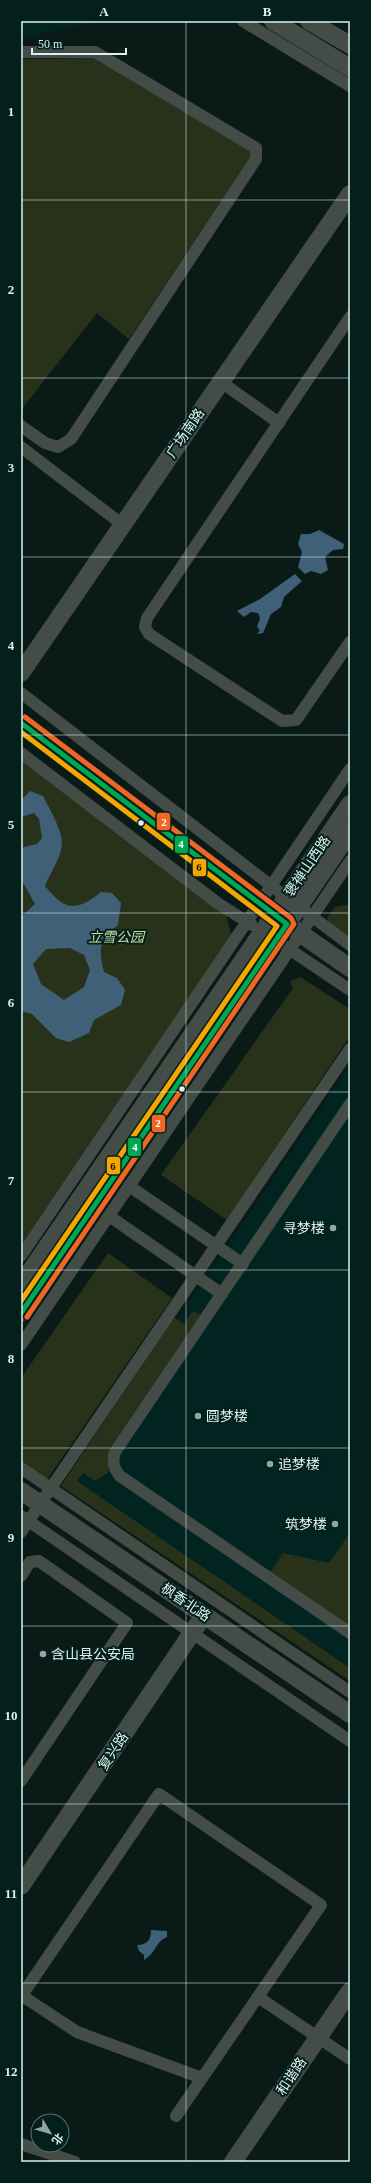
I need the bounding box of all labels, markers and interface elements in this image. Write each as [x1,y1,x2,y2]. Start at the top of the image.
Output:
text: A [99,4,109,19]
text: B [263,4,272,19]
scale bar [32,30,126,56]
text: 50 m [38,37,63,51]
text: 1 [8,104,14,119]
text: 2 [8,282,14,297]
street label: 广场南路 [164,406,207,461]
text: 3 [8,460,15,475]
text: 4 [8,638,15,653]
line badge: 2 [156,812,171,831]
text: 2 [161,816,167,828]
text: 5 [8,817,15,832]
unlabelled marker [136,818,146,828]
street label: 褒禅山西路 [281,833,333,899]
line badge: 4 [174,835,189,854]
text: 4 [178,838,184,850]
line badge: 6 [192,858,207,877]
text: 6 [196,861,202,873]
park label: 立雪公园 [88,930,146,945]
text: 6 [8,995,15,1010]
unlabelled marker [177,1084,187,1094]
line badge: 2 [151,1114,166,1133]
text: 2 [155,1117,161,1129]
line badge: 4 [127,1137,142,1157]
text: 4 [132,1141,138,1153]
line badge: 6 [106,1156,121,1175]
text: 6 [110,1160,116,1172]
text: 7 [8,1173,15,1188]
place label: 寻梦楼 [283,1221,325,1236]
marker: 寻梦楼 [328,1223,338,1233]
text: 8 [8,1351,15,1366]
place label: 圆梦楼 [206,1409,248,1424]
marker: 圆梦楼 [193,1411,203,1421]
place label: 追梦楼 [278,1457,320,1472]
marker: 追梦楼 [265,1459,275,1469]
place label: 筑梦楼 [285,1517,327,1532]
marker: 筑梦楼 [330,1519,340,1529]
text: 9 [8,1530,15,1545]
street label: 枫香北路 [158,1580,214,1624]
place label: 含山县公安局 [51,1647,135,1662]
marker: 含山县公安局 [38,1649,48,1659]
text: 10 [5,1708,18,1723]
street label: 复兴路 [95,1730,131,1773]
text: 11 [5,1886,17,1901]
street label: 和谐路 [273,2054,309,2098]
text: 12 [5,2064,18,2079]
north arrow [30,2113,70,2153]
text: 北 [50,2131,66,2147]

